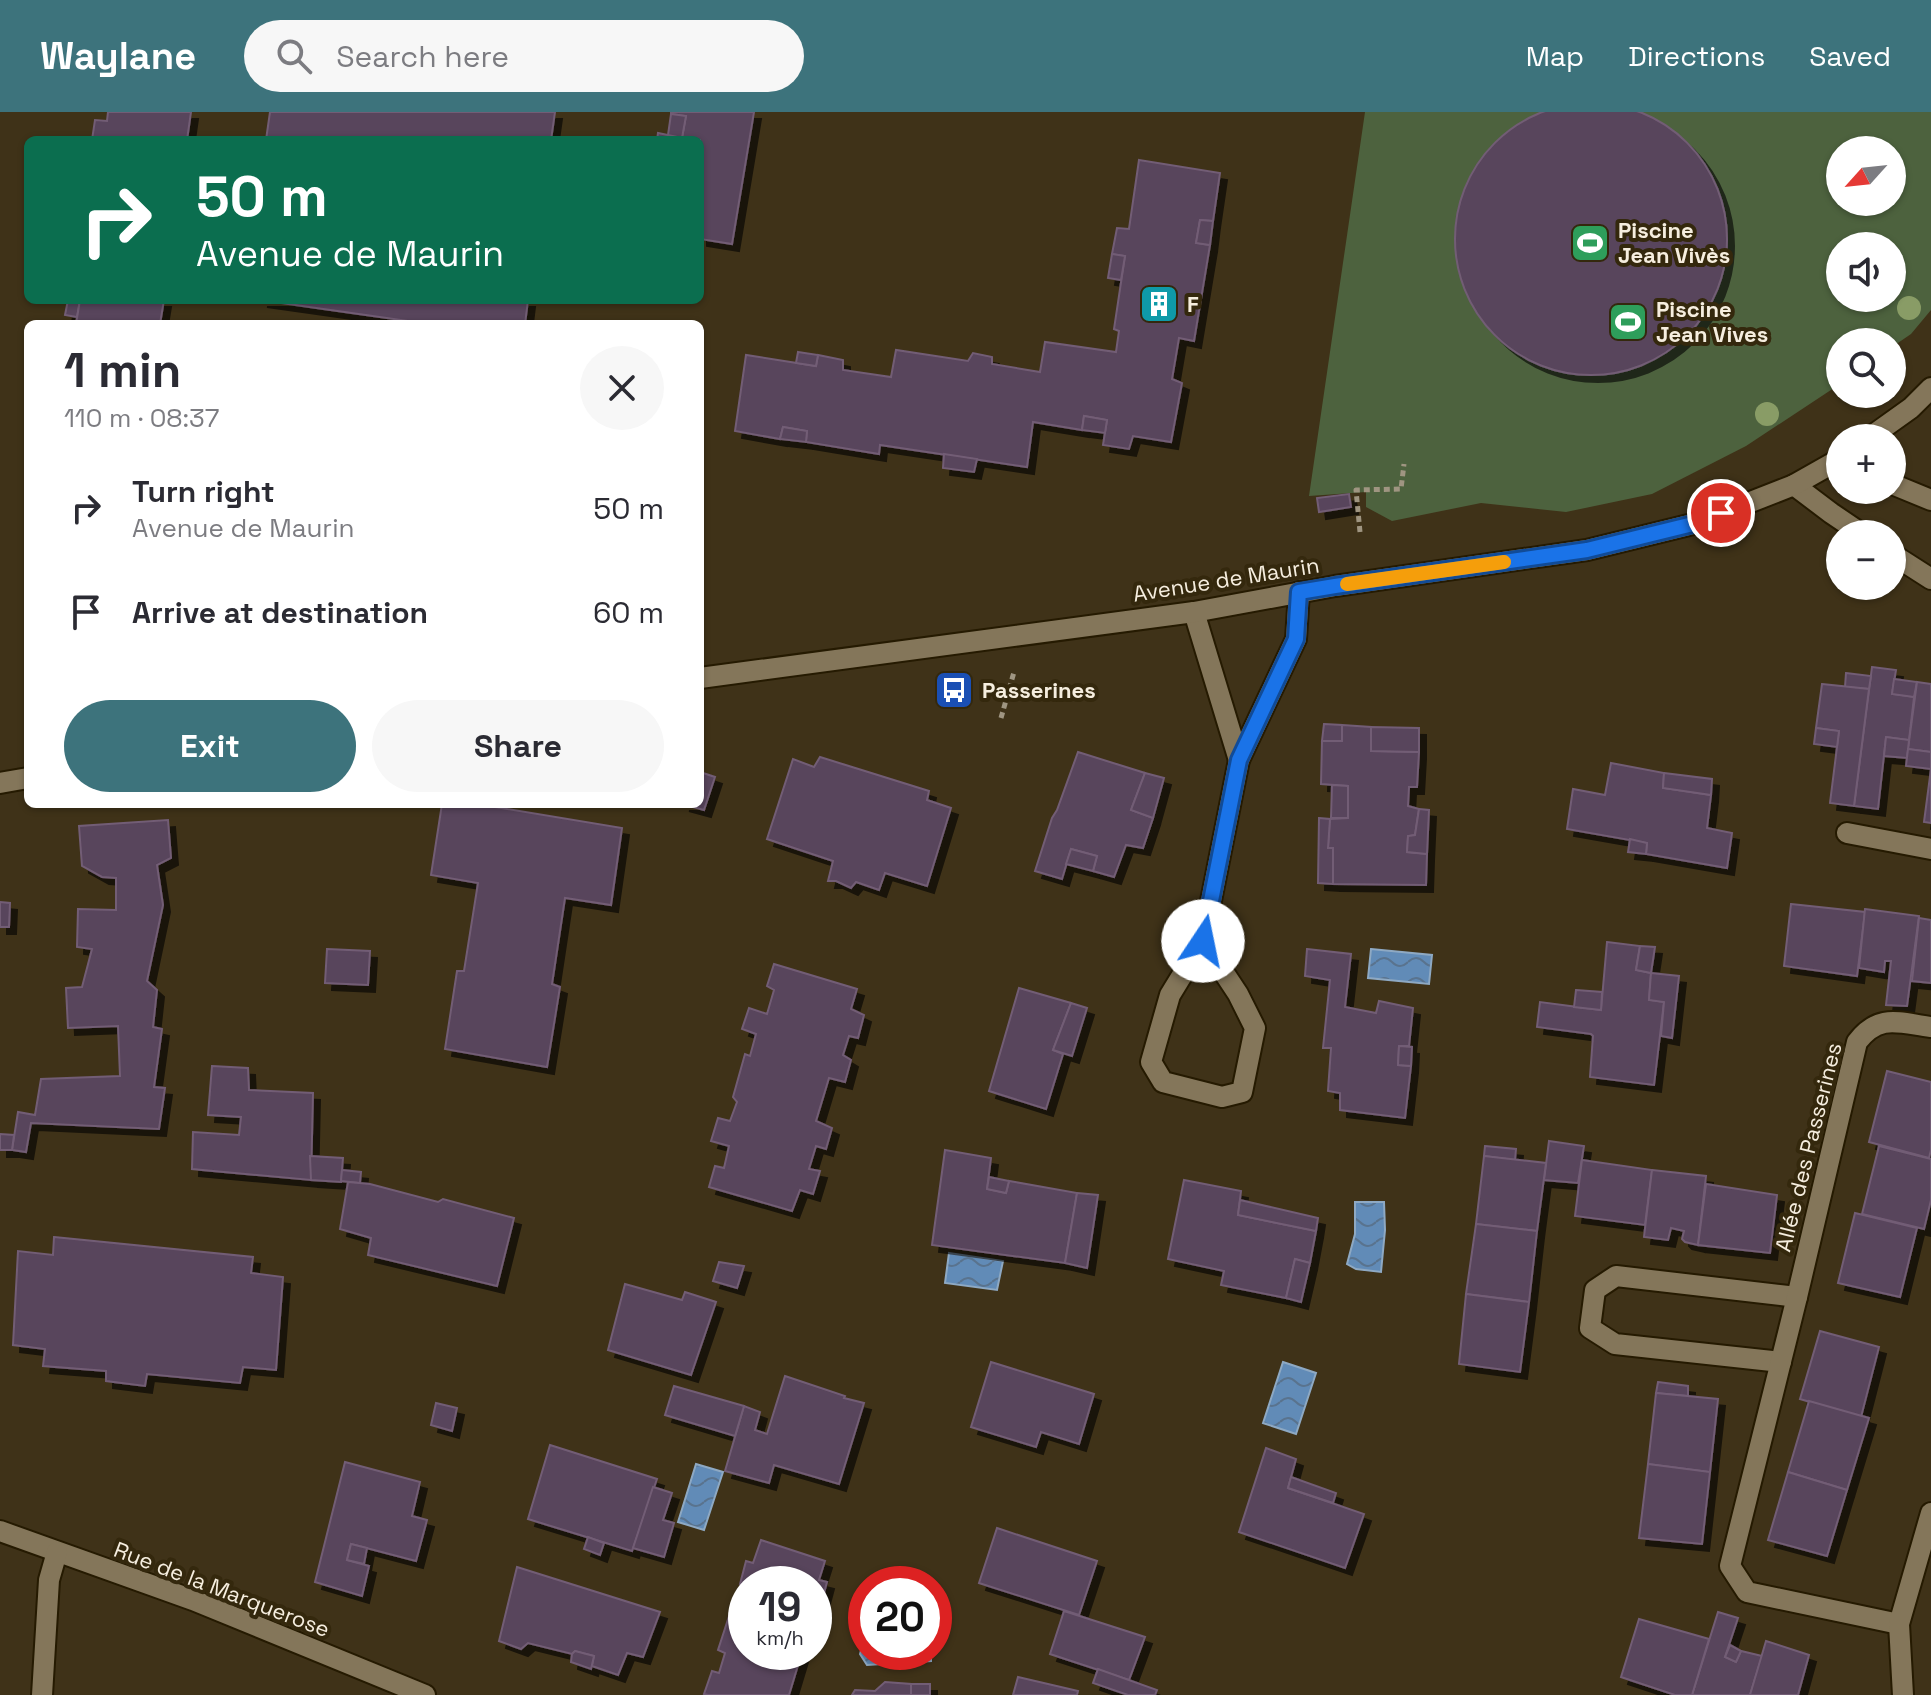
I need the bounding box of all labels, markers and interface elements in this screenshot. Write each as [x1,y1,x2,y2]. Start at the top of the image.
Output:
search box [244,20,804,92]
text: Waylane [40,32,196,80]
icon: search [272,34,316,78]
text: Search here [336,37,509,76]
text: Map [1526,38,1584,74]
text: Directions [1628,38,1765,74]
text: Saved [1809,38,1891,74]
north arrow [1826,136,1906,216]
map controls [1826,136,1906,600]
text: 50 m [196,161,328,232]
icon: right [64,168,168,272]
place label: Piscine Jean Vivès [1618,216,1730,269]
sports icon: Piscine Jean Vivès [1569,222,1611,264]
text: Avenue de Maurin [196,231,504,277]
button: sound [1826,232,1906,312]
building icon: F [1138,283,1180,325]
place label: F [1187,290,1199,318]
place label: Piscine Jean Vives [1656,295,1768,348]
sports icon: Piscine Jean Vives [1607,301,1649,343]
button: search [1826,328,1906,408]
text: 1 min [64,340,181,401]
button: close [580,346,664,430]
text: 110 m · 08:37 [64,401,219,435]
button: + [1826,424,1906,504]
text: Turn right [132,472,275,511]
pin [1687,479,1755,547]
icon: right [64,486,108,530]
text: 50 m [593,489,664,528]
icon: arrive [1699,491,1743,535]
text: Avenue de Maurin [132,511,354,545]
button: − [1826,520,1906,600]
street label: Avenue de Maurin [1131,550,1321,608]
icon: arrive [64,590,108,634]
text: Arrive at destination [132,593,428,632]
text: 60 m [593,593,664,632]
bus stop icon: Passerines [933,669,975,711]
place label: Passerines [982,676,1096,704]
button: Exit [64,700,356,792]
button: Share [372,700,664,792]
position arrow [1161,899,1245,983]
street label: Allée des Passerines [1768,1040,1848,1254]
street label: Rue de la Marquerose [110,1535,334,1643]
speed limit sign: 20 [848,1566,952,1670]
text: 19 [759,1582,801,1633]
text: km/h [756,1625,804,1651]

